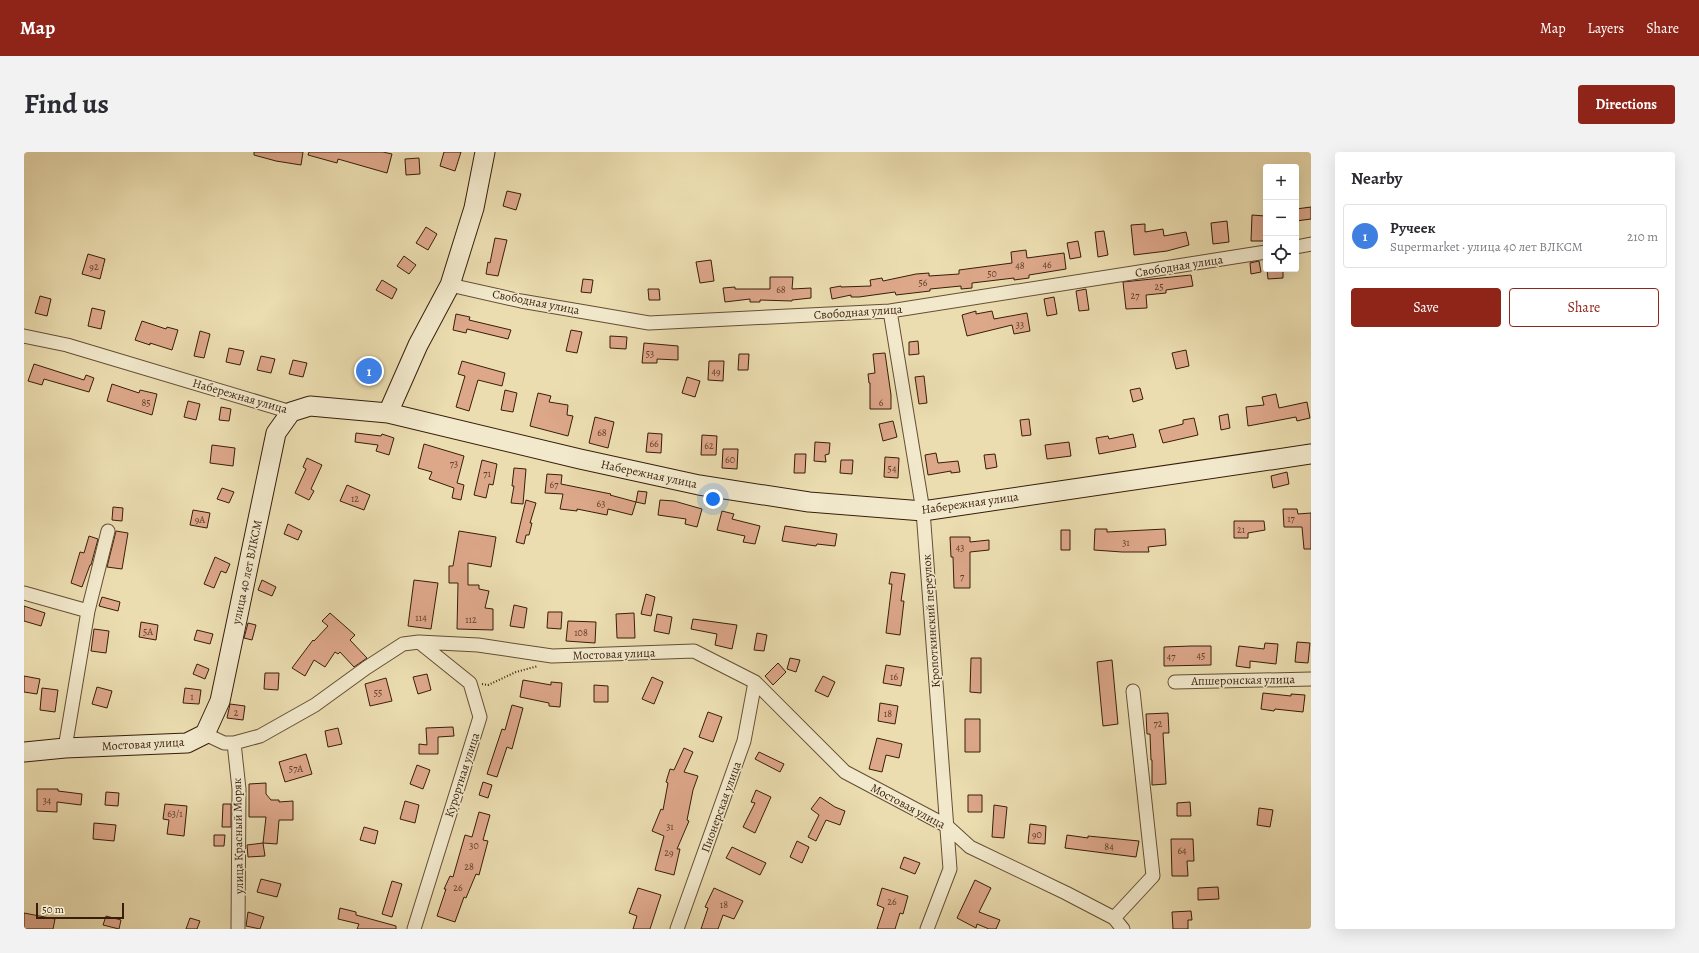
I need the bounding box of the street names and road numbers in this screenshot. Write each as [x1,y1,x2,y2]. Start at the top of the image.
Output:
street label: Свободная улица [1134,251,1224,281]
street label: Свободная улица [491,286,581,318]
street label: Свободная улица [813,301,903,323]
street label: Набережная улица [191,375,290,417]
street label: Набережная улица [599,456,699,492]
street label: Набережная улица [920,488,1020,518]
street label: улица 40 лет ВЛКСМ [228,518,266,627]
street label: Кропоткинский переулок [918,554,944,688]
street label: Мостовая улица [572,645,656,663]
street label: Апшеронская улица [1190,671,1295,689]
street label: Курортная улица [441,730,483,819]
street label: Мостовая улица [101,734,185,754]
street label: Пионерская улица [697,759,745,855]
street label: улица Красный Моряк [229,778,247,895]
street label: Мостовая улица [868,780,949,833]

